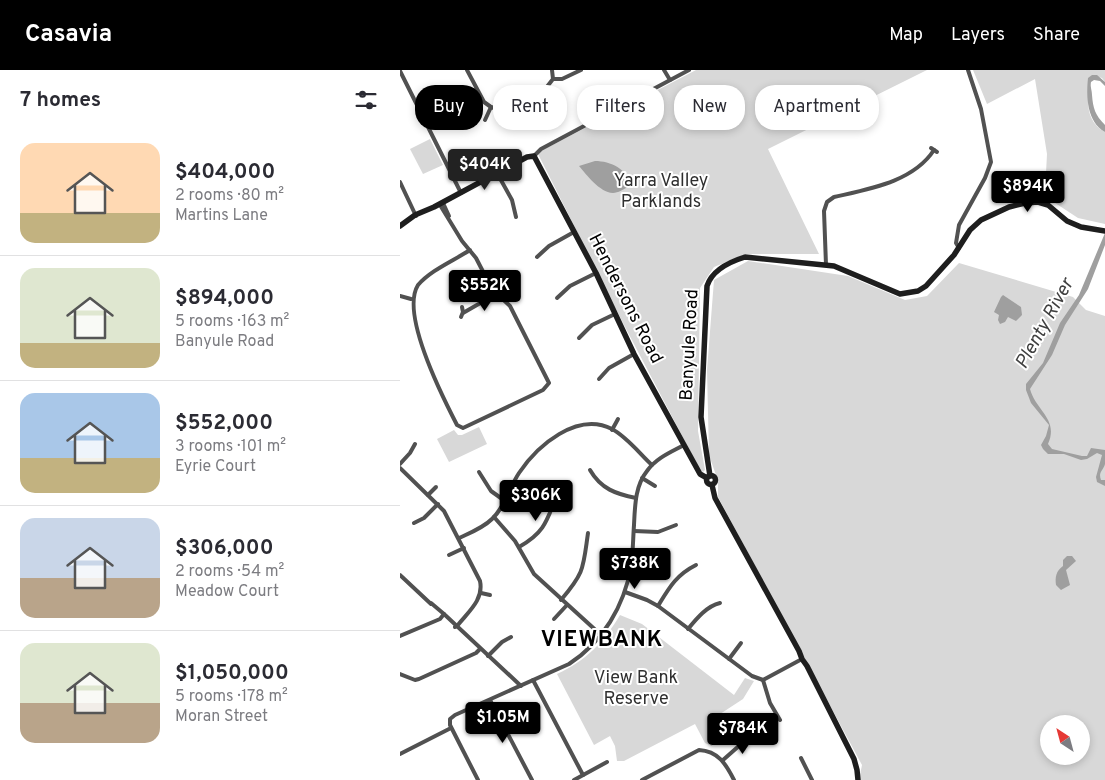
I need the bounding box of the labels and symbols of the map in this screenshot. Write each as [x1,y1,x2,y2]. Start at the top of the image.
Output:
pin: $404K [450,148,520,191]
park label: Yarra Valley Parklands [614,170,708,214]
pin: $894K [993,170,1063,213]
street label: Hendersons Road [582,230,668,368]
pin: $552K [450,270,520,312]
water label: Plenty River [1010,273,1081,373]
street label: Banyule Road [676,289,704,401]
pin: $306K [501,480,571,522]
pin: $738K [600,548,670,590]
district label: VIEWBANK [541,627,663,654]
park label: View Bank Reserve [594,667,678,711]
pin: $1.05M [462,702,544,744]
pin: $784K [708,712,778,755]
north arrow [1040,715,1090,765]

